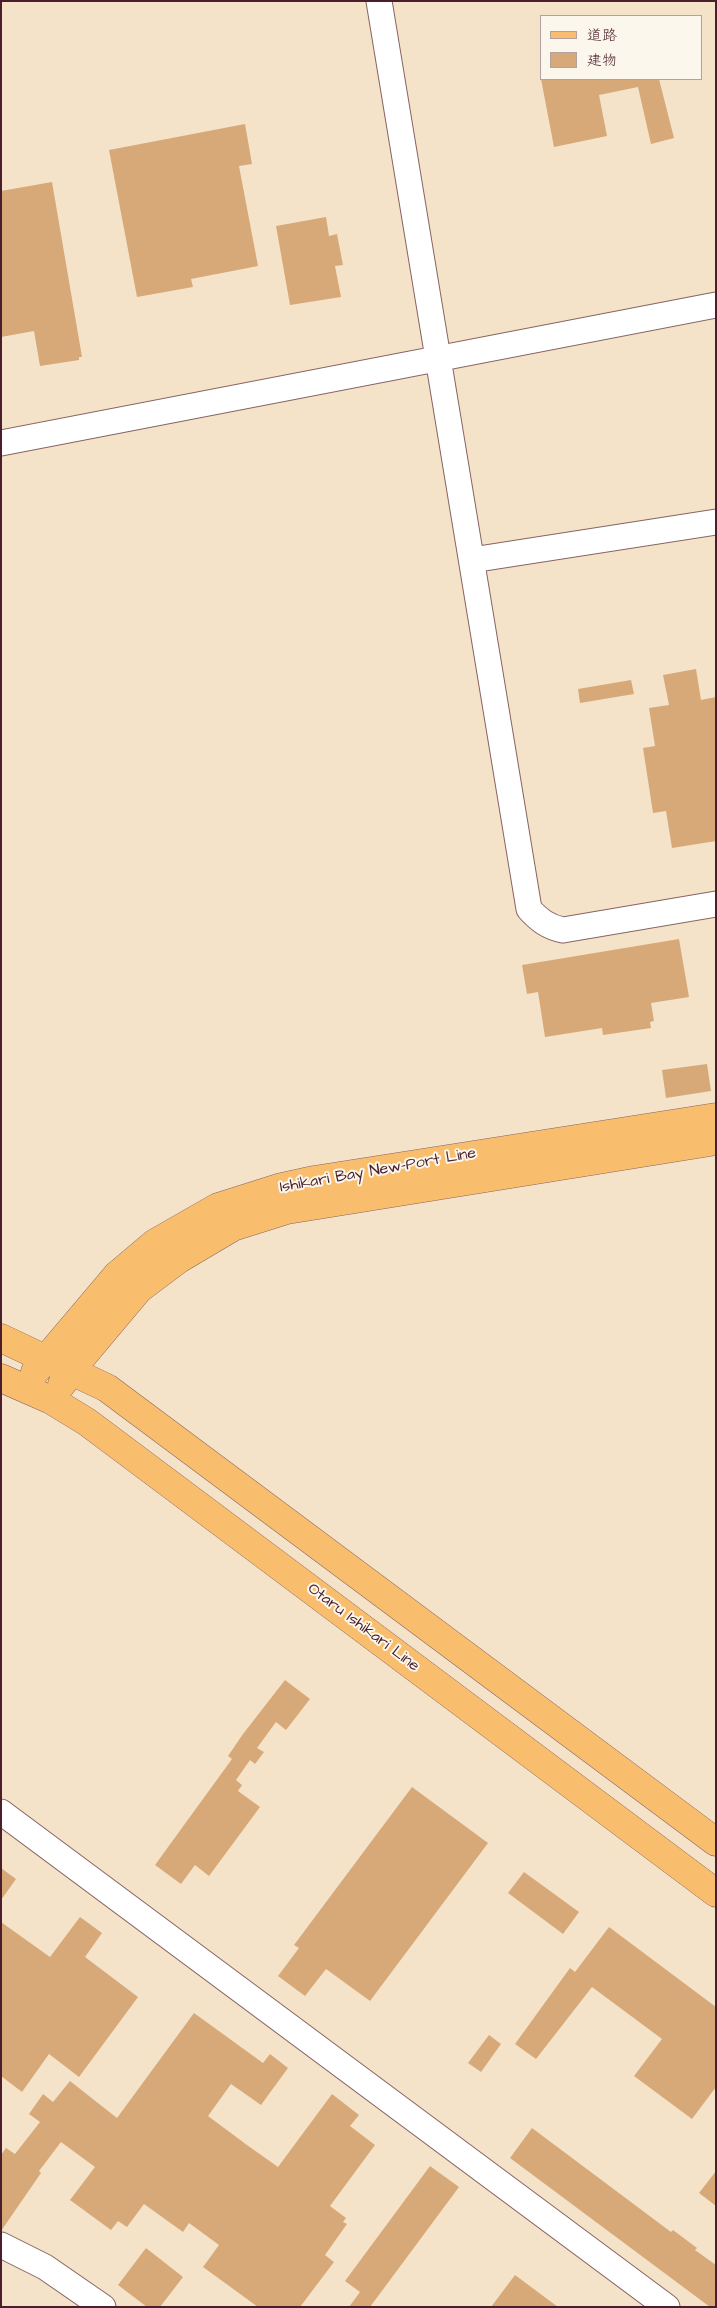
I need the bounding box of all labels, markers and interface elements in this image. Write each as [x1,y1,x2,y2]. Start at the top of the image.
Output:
legend [540,15,702,80]
text: 道路 [587,25,617,46]
text: 建物 [587,50,617,71]
street label: Ishikari Bay New-Port Line [278,1144,478,1198]
street label: Otaru Ishikari Line [303,1580,423,1676]

